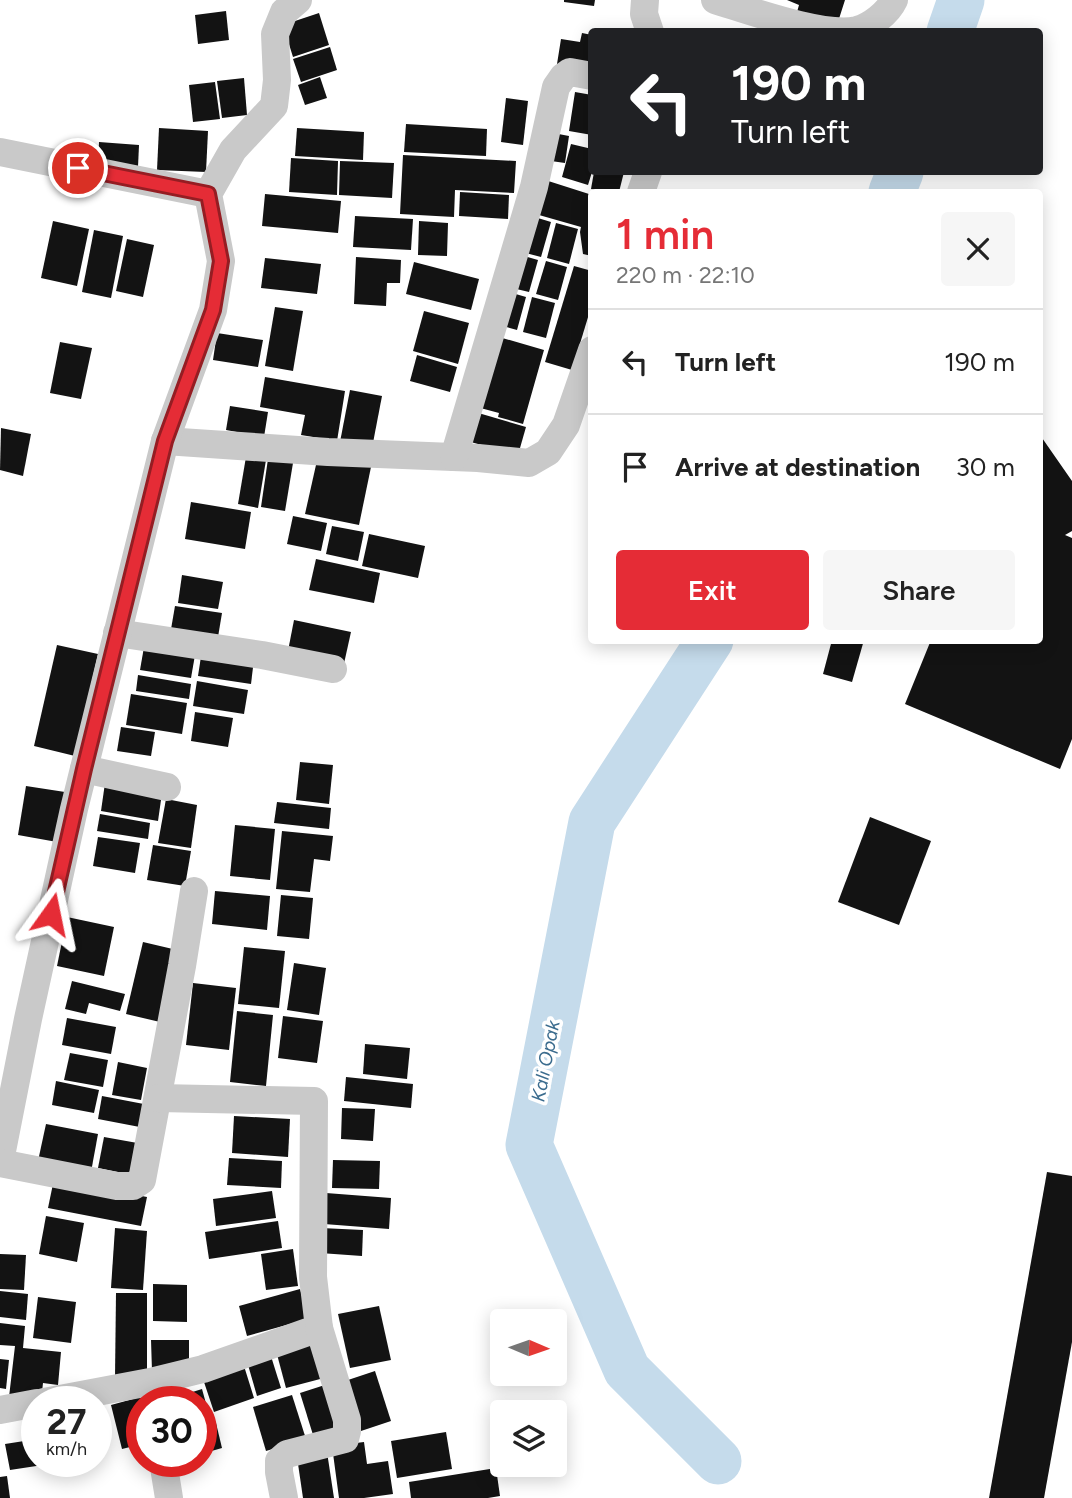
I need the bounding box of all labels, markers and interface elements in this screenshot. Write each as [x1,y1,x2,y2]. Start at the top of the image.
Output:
text: 190 m [731,53,866,112]
icon: left [616,56,707,147]
text: Turn left [731,113,850,151]
pin [48,138,108,198]
icon: arrive [59,149,97,187]
text: 1 min [616,209,714,260]
button: close [941,212,1015,286]
text: 220 m · 22:10 [616,261,755,289]
icon: left [616,343,654,381]
text: Turn left [675,346,776,378]
text: 190 m [944,346,1015,378]
icon: arrive [616,448,654,486]
text: Arrive at destination [675,451,920,483]
text: 30 m [956,451,1015,483]
button: Exit [616,550,809,630]
button: Share [823,550,1015,630]
position arrow [14,877,88,951]
water label: Kali Opak [526,1018,565,1104]
north arrow [490,1309,567,1386]
map controls [490,1309,567,1477]
speed limit sign: 30 [126,1386,217,1477]
button: layers [490,1400,567,1477]
text: 27 [47,1401,86,1443]
text: km/h [46,1438,87,1460]

